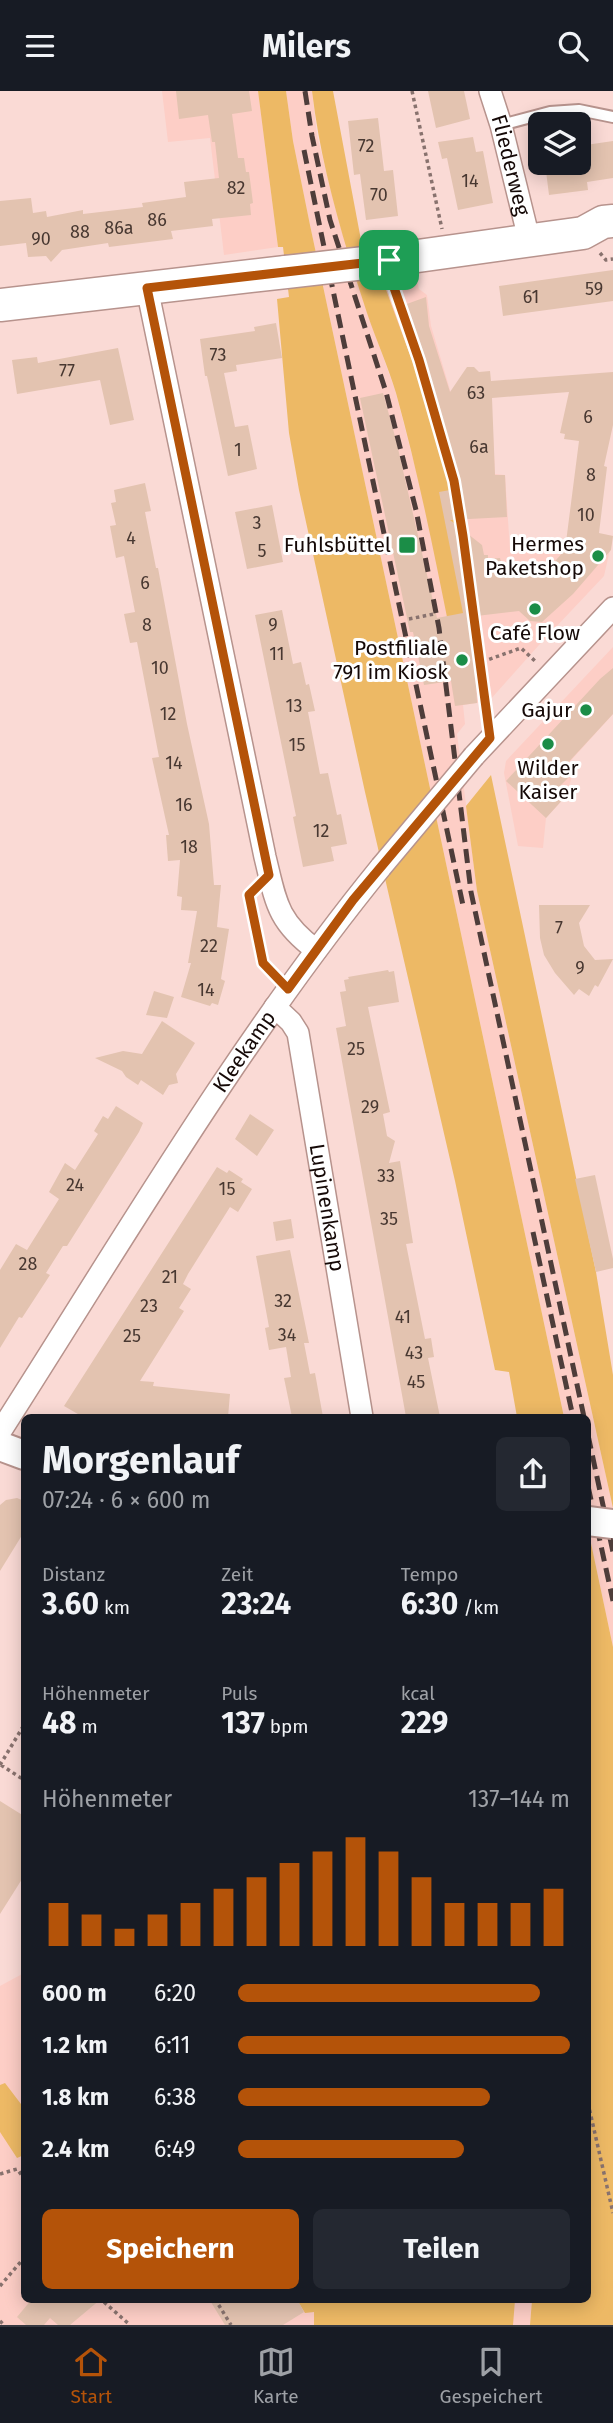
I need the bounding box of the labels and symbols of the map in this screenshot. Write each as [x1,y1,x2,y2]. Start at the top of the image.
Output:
street label: Fliederweg [485,111,536,218]
house number: 72 [358,135,374,157]
house number: 14 [461,170,479,192]
house number: 82 [227,177,245,199]
house number: 70 [370,184,388,206]
house number: 86 [147,209,167,231]
house number: 86a [104,217,134,239]
house number: 88 [70,221,90,243]
house number: 90 [31,228,51,250]
pin [359,230,419,290]
house number: 59 [585,278,603,300]
house number: 61 [523,286,539,308]
house number: 73 [210,344,226,366]
house number: 77 [59,360,75,382]
house number: 63 [467,382,485,404]
house number: 6 [583,406,593,428]
house number: 6a [469,436,489,458]
house number: 1 [234,439,242,461]
house number: 8 [586,464,596,486]
house number: 10 [577,504,595,526]
house number: 3 [253,512,261,534]
house number: 4 [126,527,136,549]
place label: Hermes Paketshop [485,531,584,581]
place label: Fuhlsbüttel [284,532,391,558]
marker: Fuhlsbüttel [397,535,417,555]
house number: 5 [257,540,267,562]
marker: Hermes Paketshop [590,548,606,564]
house number: 6 [140,572,150,594]
marker: Café Flow [527,601,543,617]
house number: 8 [142,614,152,636]
house number: 9 [268,614,278,636]
place label: Café Flow [490,620,580,646]
place label: Postfiliale 791 im Kiosk [333,635,448,685]
house number: 11 [269,643,285,665]
marker: Postfiliale 791 im Kiosk [454,652,470,668]
house number: 10 [151,657,169,679]
house number: 13 [286,695,302,717]
place label: Gajur [521,697,572,723]
marker: Gajur [578,702,594,718]
house number: 12 [160,703,176,725]
house number: 15 [289,734,305,756]
marker: Wilder Kaiser [540,736,556,752]
house number: 14 [165,752,183,774]
place label: Wilder Kaiser [517,755,579,805]
house number: 16 [175,794,193,816]
house number: 12 [313,820,329,842]
house number: 18 [180,836,198,858]
house number: 7 [555,917,563,939]
house number: 22 [200,935,218,957]
house number: 9 [575,957,585,979]
house number: 14 [197,979,215,1001]
street label: Kleekamp [207,1006,281,1098]
house number: 25 [347,1038,365,1060]
house number: 29 [361,1096,379,1118]
street label: Lupinenkamp [304,1142,351,1274]
house number: 33 [377,1165,395,1187]
house number: 24 [66,1174,84,1196]
house number: 15 [219,1178,235,1200]
house number: 35 [380,1208,398,1230]
house number: 28 [19,1253,37,1275]
house number: 21 [162,1266,178,1288]
house number: 32 [274,1290,292,1312]
house number: 23 [140,1295,158,1317]
house number: 41 [395,1306,411,1328]
house number: 34 [278,1324,297,1346]
house number: 25 [123,1325,141,1347]
house number: 43 [405,1342,423,1364]
house number: 45 [407,1371,425,1393]

